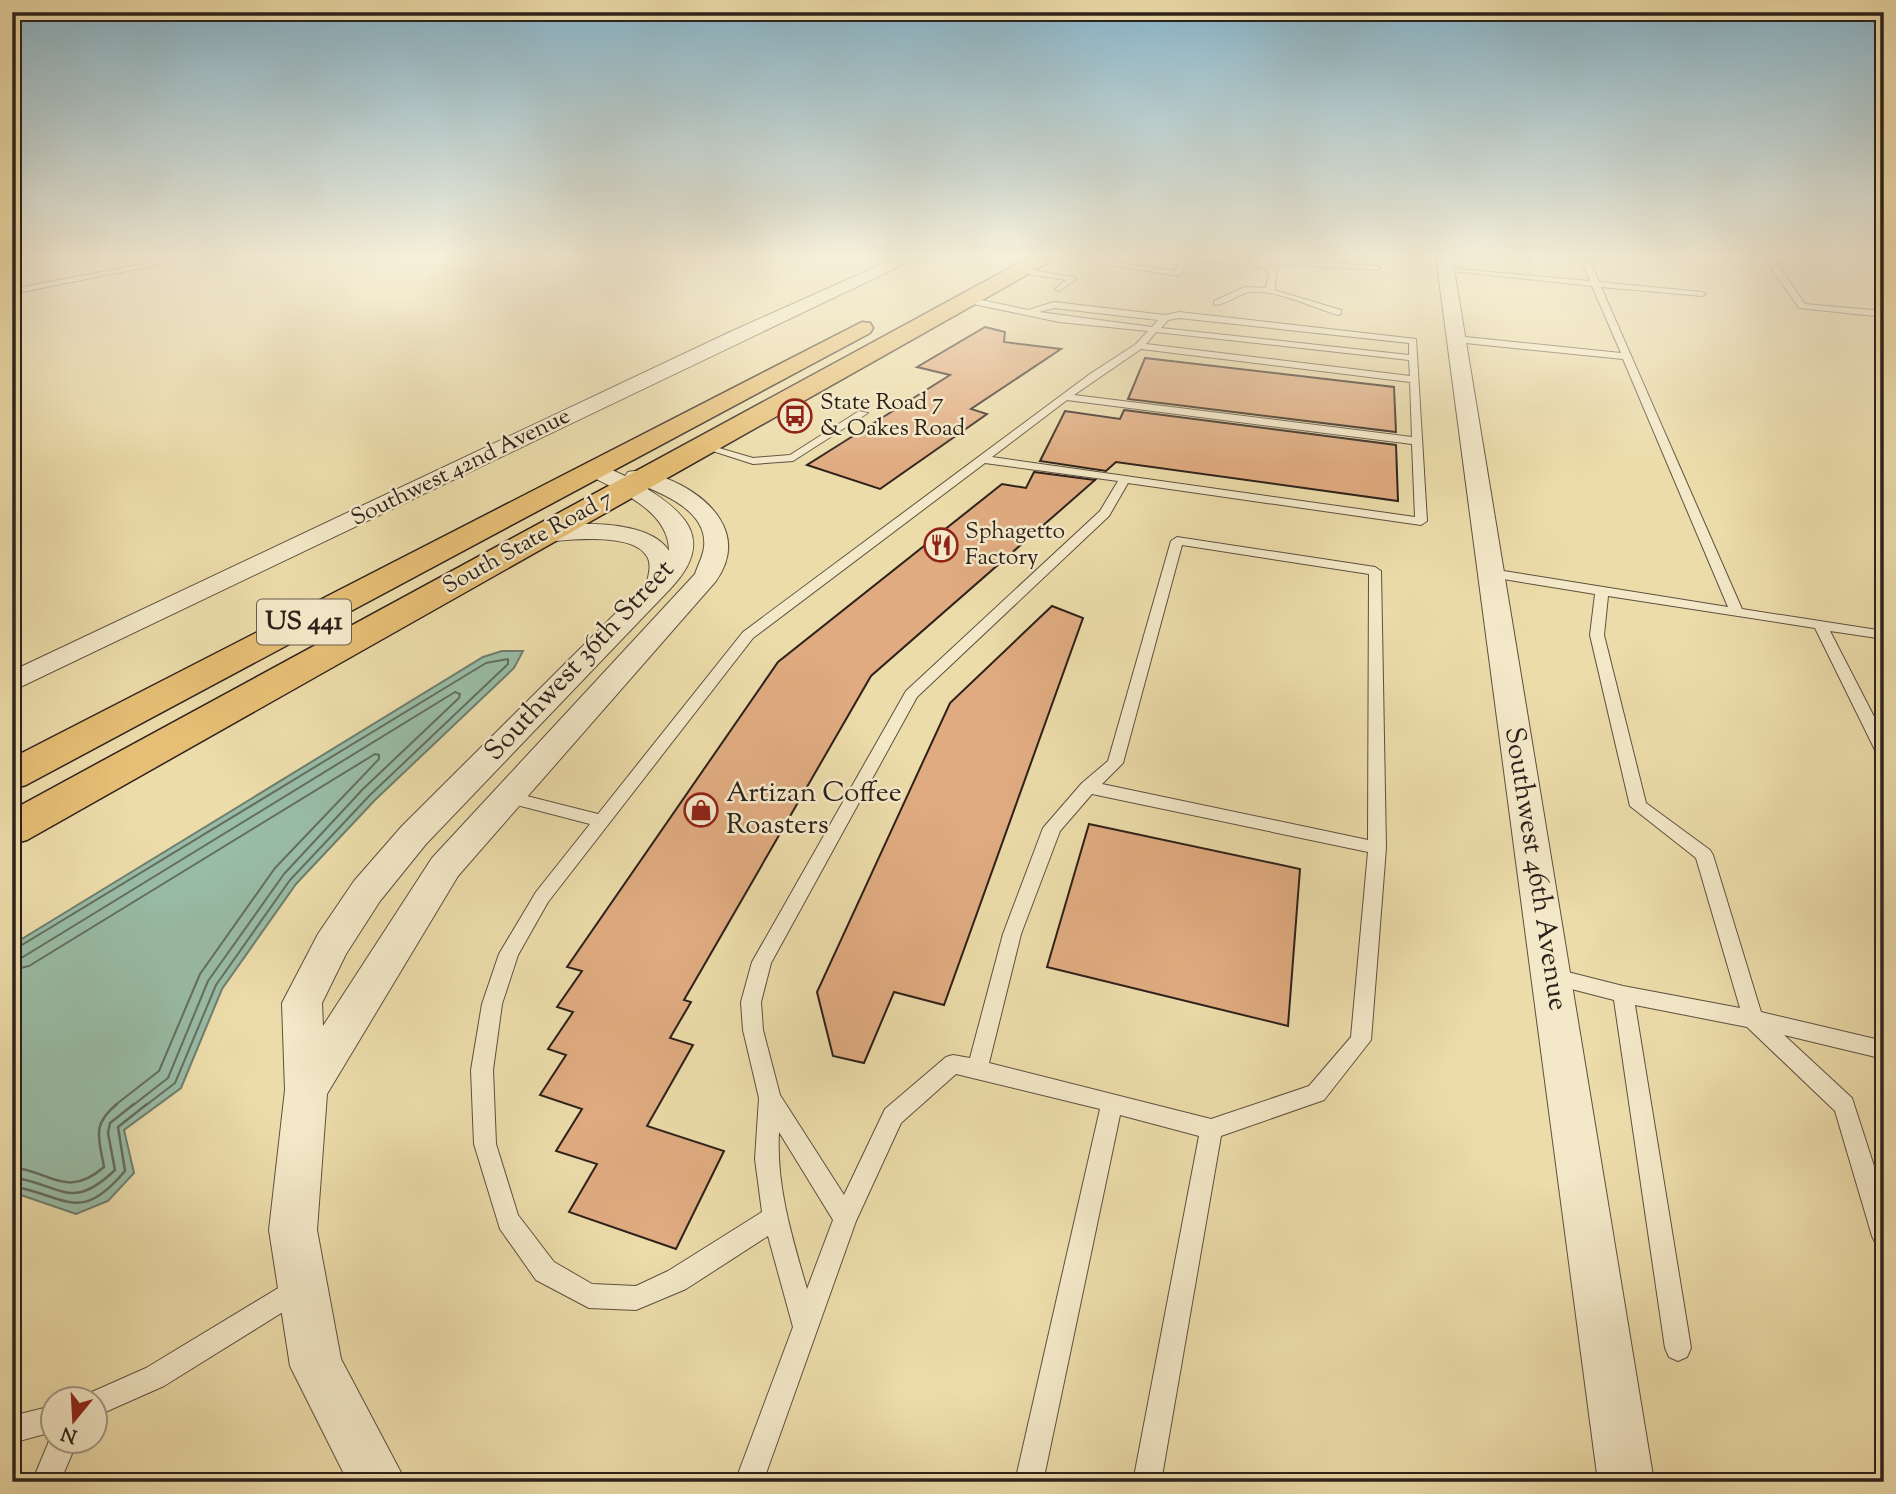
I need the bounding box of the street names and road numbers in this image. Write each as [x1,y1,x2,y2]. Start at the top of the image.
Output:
street label: Southwest 42nd Avenue [346,401,576,535]
street label: South State Road 7 [437,482,619,603]
street label: Southwest 36th Street [476,551,684,771]
road number: US 441 [257,600,351,644]
street label: Southwest 46th Avenue [1493,724,1577,1014]

